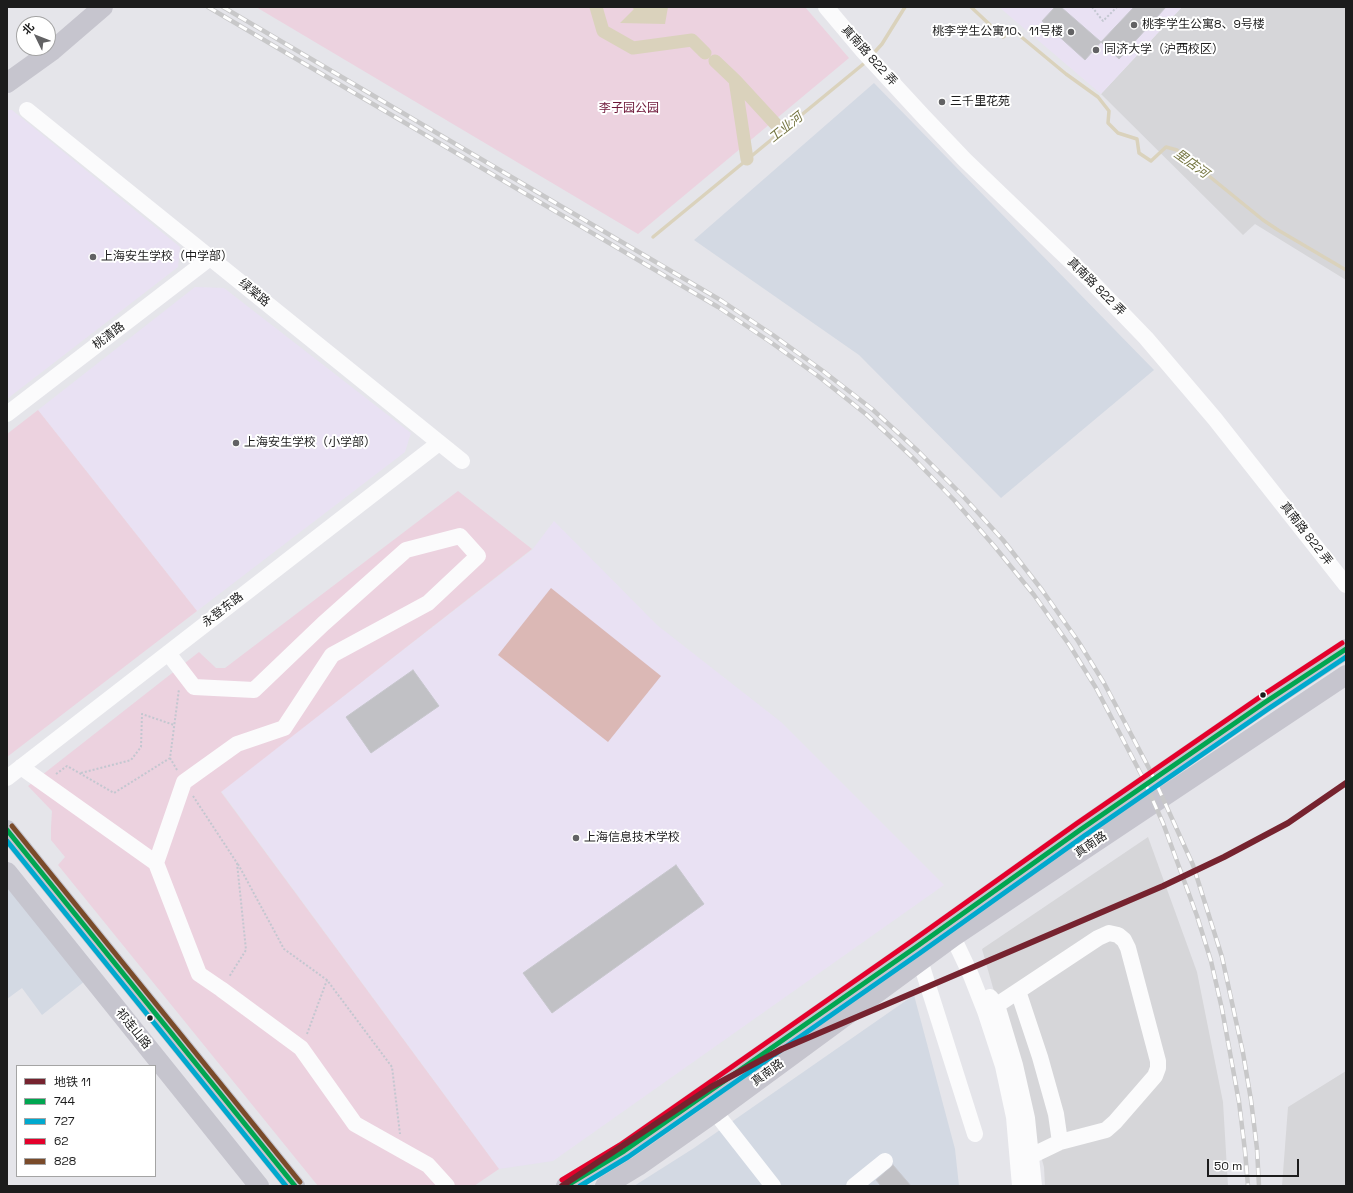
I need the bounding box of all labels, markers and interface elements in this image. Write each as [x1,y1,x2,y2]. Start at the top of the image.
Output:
north arrow [16,16,56,56]
place label: 桃李学生公寓8、9号楼 [1142,18,1265,32]
text: 北 [19,20,37,37]
marker: 桃李学生公寓8、9号楼 [1129,20,1139,30]
street label: 真南路 822 弄 [838,23,900,89]
place label: 桃李学生公寓10、11号楼 [932,25,1063,39]
marker: 桃李学生公寓10、11号楼 [1066,27,1076,37]
place label: 同济大学（沪西校区） [1104,43,1224,57]
marker: 同济大学（沪西校区） [1091,45,1101,55]
place label: 三千里花苑 [950,95,1010,109]
marker: 三千里花苑 [937,97,947,107]
park label: 李子园公园 [599,102,659,116]
water label: 工业河 [766,110,806,146]
water label: 里店河 [1171,146,1211,182]
place label: 上海安生学校（中学部） [101,250,233,264]
marker: 上海安生学校（中学部） [88,252,98,262]
street label: 真南路 822 弄 [1064,255,1128,319]
street label: 绿棠路 [235,276,273,310]
street label: 桃清路 [90,319,128,353]
place label: 上海安生学校（小学部） [244,436,376,450]
marker: 上海安生学校（小学部） [231,438,241,448]
street label: 真南路 822 弄 [1277,500,1335,568]
street label: 永登东路 [200,590,246,630]
unlabelled marker [1258,690,1268,700]
street label: 真南路 [1072,829,1110,861]
place label: 上海信息技术学校 [584,831,680,845]
marker: 上海信息技术学校 [571,833,581,843]
street label: 祁连山路 [112,1006,154,1052]
unlabelled marker [145,1013,155,1023]
street label: 真南路 [749,1057,787,1089]
legend [16,1065,156,1177]
text: 地铁 11 [54,1074,91,1090]
text: 744 [54,1093,75,1109]
text: 727 [54,1113,75,1129]
text: 62 [54,1133,69,1149]
scale bar [1209,1151,1301,1177]
text: 828 [54,1153,76,1169]
text: 50 m [1214,1158,1242,1174]

